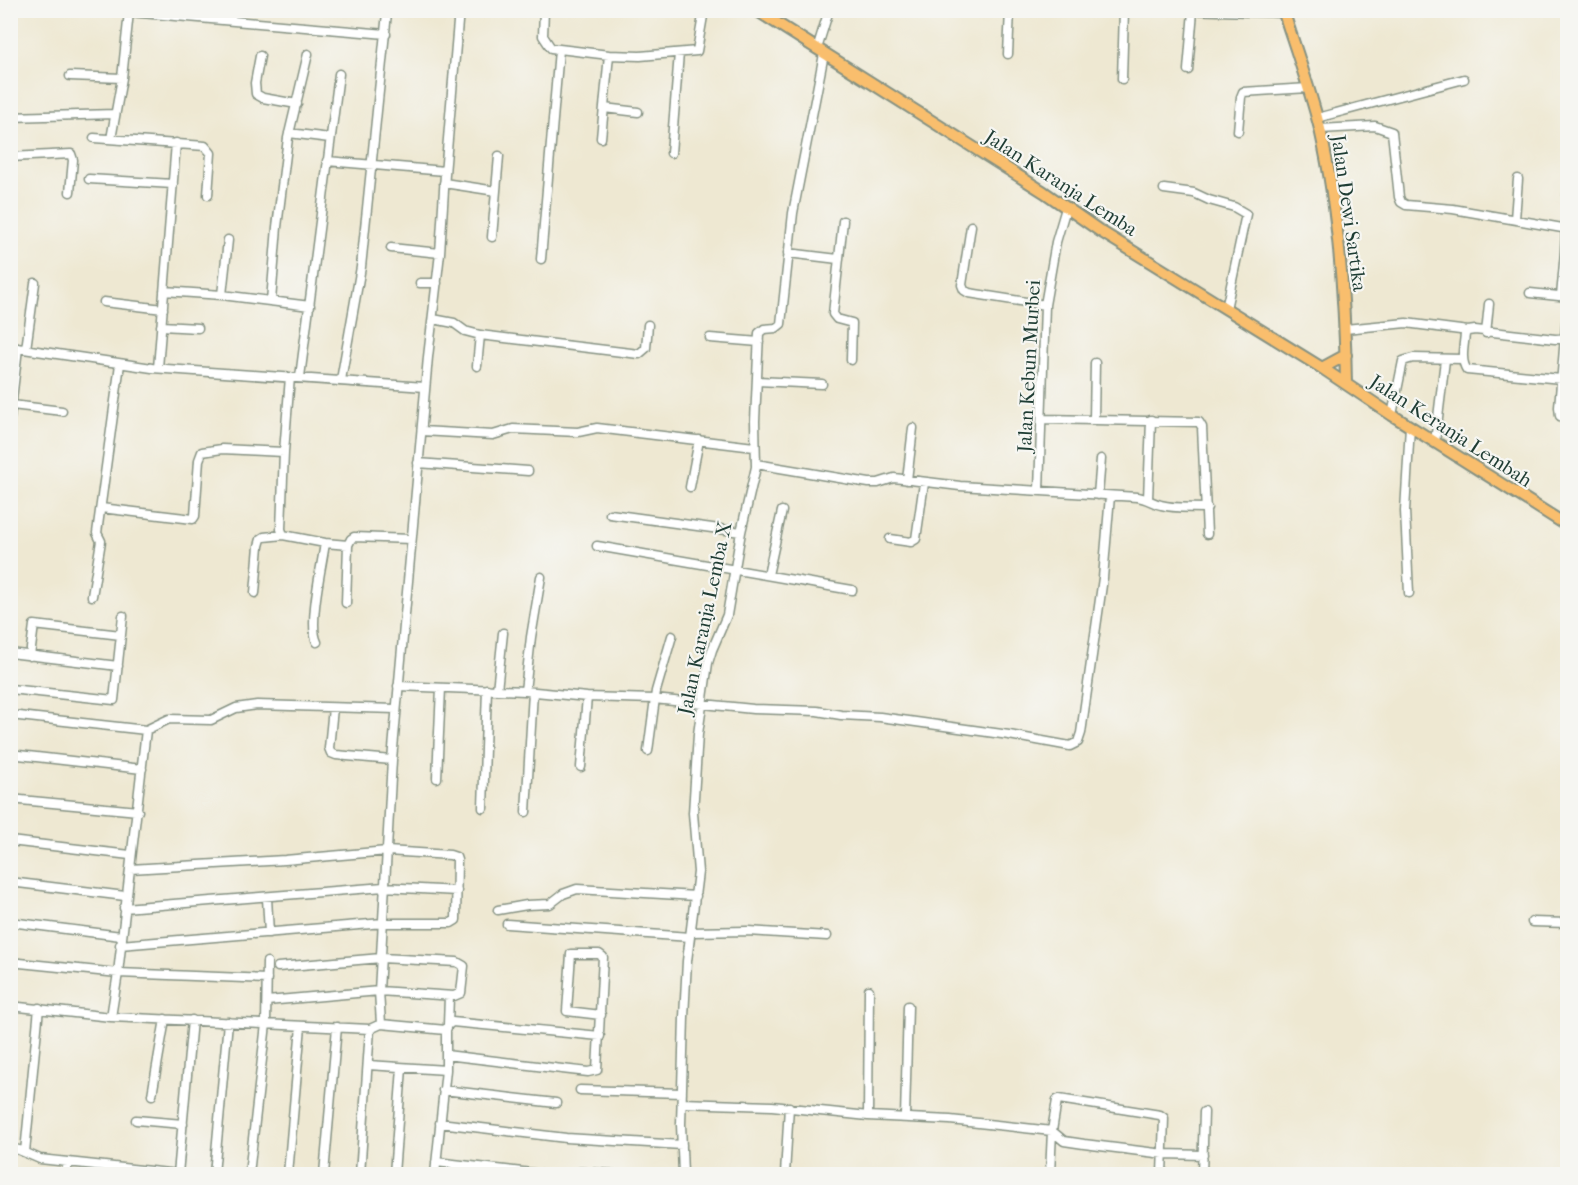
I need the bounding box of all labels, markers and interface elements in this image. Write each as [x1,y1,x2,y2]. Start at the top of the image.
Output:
street label: Jalan Karanja Lemba [979,124,1142,241]
street label: Jalan Dewi Sartika [1326,131,1371,293]
street label: Jalan Kebun Murbei [1013,279,1045,455]
street label: Jalan Keranja Lembah [1364,369,1537,492]
street label: Jalan Karanja Lemba X [673,519,737,719]

